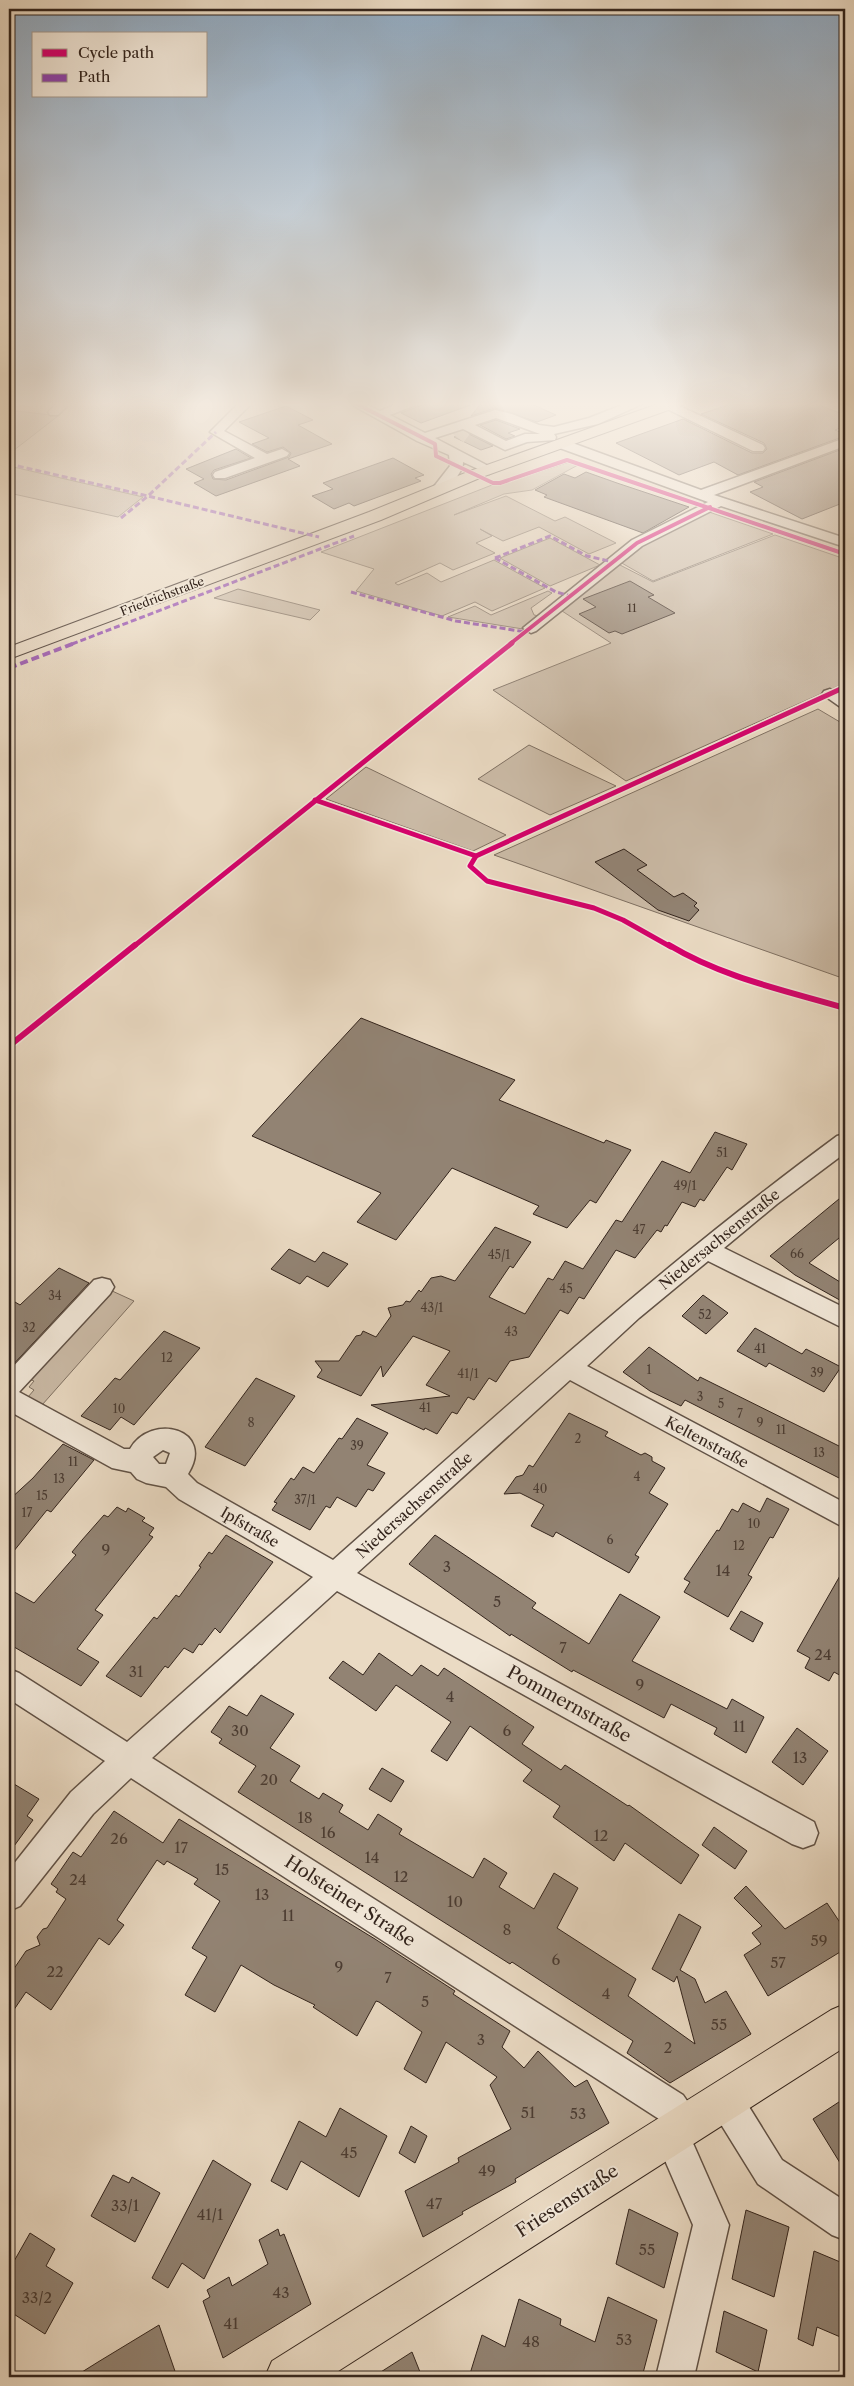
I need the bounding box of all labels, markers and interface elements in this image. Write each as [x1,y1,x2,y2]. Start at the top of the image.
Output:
legend [32,32,208,98]
text: Cycle path [78,43,155,62]
text: Path [78,67,111,86]
street label: Friedrichstraße [118,573,206,619]
house number: 11 [627,601,637,615]
house number: 51 [716,1145,728,1160]
house number: 49/1 [673,1178,697,1193]
street label: Niedersachsenstraße [655,1184,783,1294]
house number: 47 [633,1222,646,1237]
house number: 66 [790,1246,804,1261]
house number: 45/1 [488,1247,510,1262]
house number: 45 [559,1281,573,1296]
house number: 34 [48,1288,62,1303]
house number: 43/1 [421,1300,443,1315]
house number: 52 [698,1307,712,1322]
house number: 32 [22,1320,36,1335]
house number: 43 [504,1324,518,1339]
house number: 41 [754,1341,766,1356]
house number: 12 [161,1350,173,1365]
house number: 1 [646,1362,652,1377]
house number: 39 [810,1365,824,1380]
house number: 41/1 [457,1366,479,1381]
house number: 3 [697,1389,703,1404]
house number: 5 [718,1396,724,1411]
house number: 41 [419,1400,431,1415]
house number: 10 [113,1401,125,1416]
house number: 7 [737,1406,743,1421]
street label: Keltenstraße [662,1412,752,1472]
house number: 8 [247,1415,255,1430]
house number: 9 [756,1415,764,1430]
house number: 11 [776,1422,786,1437]
house number: 2 [575,1431,582,1446]
house number: 39 [350,1438,364,1453]
house number: 13 [813,1445,825,1460]
street label: Niedersachsenstraße [352,1448,476,1562]
house number: 11 [68,1454,78,1469]
house number: 4 [634,1469,641,1484]
house number: 13 [53,1471,65,1486]
house number: 40 [533,1481,547,1496]
house number: 15 [36,1488,48,1503]
house number: 37/1 [294,1492,316,1507]
street label: Ipfstraße [217,1503,283,1551]
house number: 17 [22,1505,33,1520]
house number: 10 [748,1516,760,1531]
house number: 6 [606,1532,614,1547]
house number: 12 [733,1538,745,1553]
house number: 9 [102,1540,110,1559]
house number: 3 [443,1557,451,1576]
house number: 14 [716,1561,730,1580]
house number: 5 [493,1592,501,1611]
house number: 7 [559,1638,567,1657]
house number: 24 [814,1645,832,1664]
street label: Pommernstraße [503,1661,635,1747]
house number: 31 [129,1662,144,1681]
house number: 9 [636,1675,644,1694]
house number: 4 [446,1687,454,1706]
house number: 11 [733,1717,746,1736]
house number: 30 [231,1721,249,1740]
house number: 6 [503,1721,512,1740]
house number: 13 [793,1748,807,1767]
house number: 20 [260,1770,278,1789]
house number: 18 [297,1808,313,1827]
house number: 16 [320,1823,336,1842]
house number: 12 [594,1826,608,1845]
house number: 26 [110,1829,128,1848]
house number: 17 [174,1838,188,1857]
house number: 14 [365,1848,379,1867]
street label: Holsteiner Straße [281,1851,419,1951]
house number: 15 [215,1860,229,1879]
house number: 12 [394,1867,408,1886]
house number: 24 [69,1870,87,1889]
house number: 13 [255,1885,269,1904]
house number: 10 [447,1892,463,1911]
house number: 11 [282,1906,295,1925]
house number: 8 [503,1920,512,1939]
house number: 59 [811,1931,827,1950]
house number: 6 [552,1950,561,1969]
house number: 57 [770,1953,786,1972]
house number: 9 [335,1957,343,1976]
house number: 22 [46,1962,64,1981]
house number: 7 [384,1968,392,1987]
house number: 4 [602,1984,610,2003]
house number: 5 [421,1992,429,2011]
house number: 55 [711,2015,727,2034]
house number: 3 [477,2030,485,2049]
house number: 2 [664,2038,672,2057]
house number: 51 [521,2103,536,2122]
house number: 53 [570,2104,586,2123]
house number: 45 [341,2143,357,2162]
street label: Friesenstraße [512,2160,622,2242]
house number: 49 [478,2161,496,2180]
house number: 47 [426,2194,443,2213]
house number: 33/1 [111,2196,140,2215]
house number: 41/1 [197,2205,224,2224]
house number: 55 [639,2240,655,2259]
house number: 43 [273,2283,289,2302]
house number: 33/2 [22,2288,52,2307]
house number: 41 [224,2314,239,2333]
house number: 53 [616,2330,632,2349]
house number: 48 [522,2332,540,2351]

